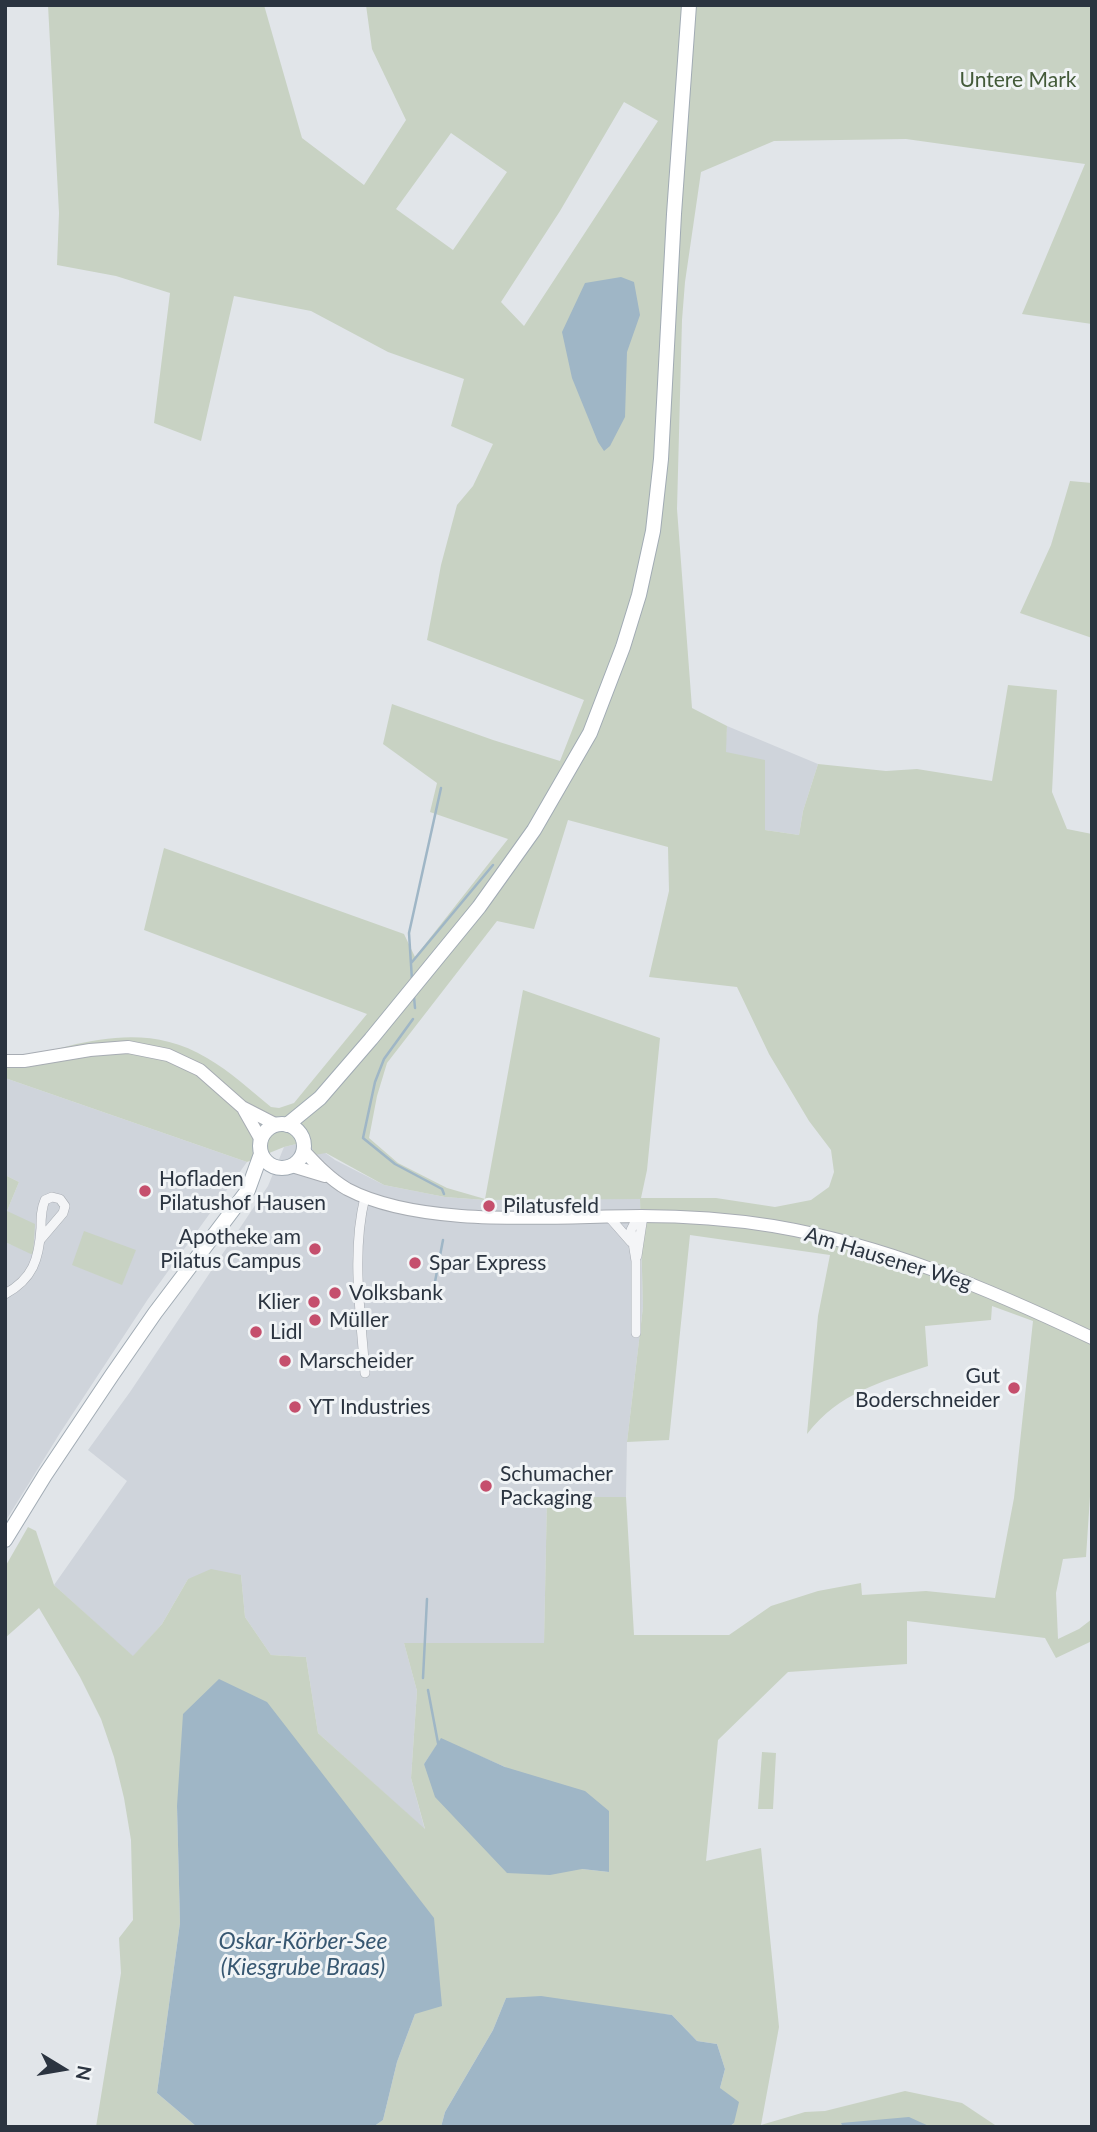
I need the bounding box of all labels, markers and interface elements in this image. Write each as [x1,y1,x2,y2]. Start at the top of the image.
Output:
park label: Untere Mark [960,67,1076,93]
place label: Hofladen Pilatushof Hausen [159,1166,326,1216]
marker: Hofladen Pilatushof Hausen [137,1183,153,1199]
place label: Pilatusfeld [503,1193,599,1219]
marker: Pilatusfeld [481,1198,497,1214]
street label: Am Hausener Weg [801,1222,975,1296]
place label: Apotheke am Pilatus Campus [160,1224,301,1274]
marker: Apotheke am Pilatus Campus [307,1241,323,1257]
place label: Spar Express [429,1250,546,1276]
marker: Spar Express [407,1255,423,1271]
place label: Volksbank [349,1280,443,1306]
marker: Volksbank [327,1285,343,1301]
place label: Klier [257,1289,300,1315]
marker: Klier [306,1294,322,1310]
place label: Müller [329,1307,389,1333]
marker: Müller [307,1312,323,1328]
place label: Lidl [270,1319,303,1345]
marker: Lidl [248,1324,264,1340]
place label: Marscheider [299,1348,414,1374]
marker: Marscheider [277,1353,293,1369]
place label: Gut Boderschneider [855,1363,1000,1413]
marker: Gut Boderschneider [1006,1380,1022,1396]
place label: YT Industries [309,1394,430,1420]
marker: YT Industries [287,1399,303,1415]
place label: Schumacher Packaging [500,1461,613,1511]
marker: Schumacher Packaging [478,1478,494,1494]
water label: Oskar-Körber-See (Kiesgrube Braas) [218,1928,388,1982]
north arrow [28,2034,98,2104]
text: N [71,2064,97,2082]

